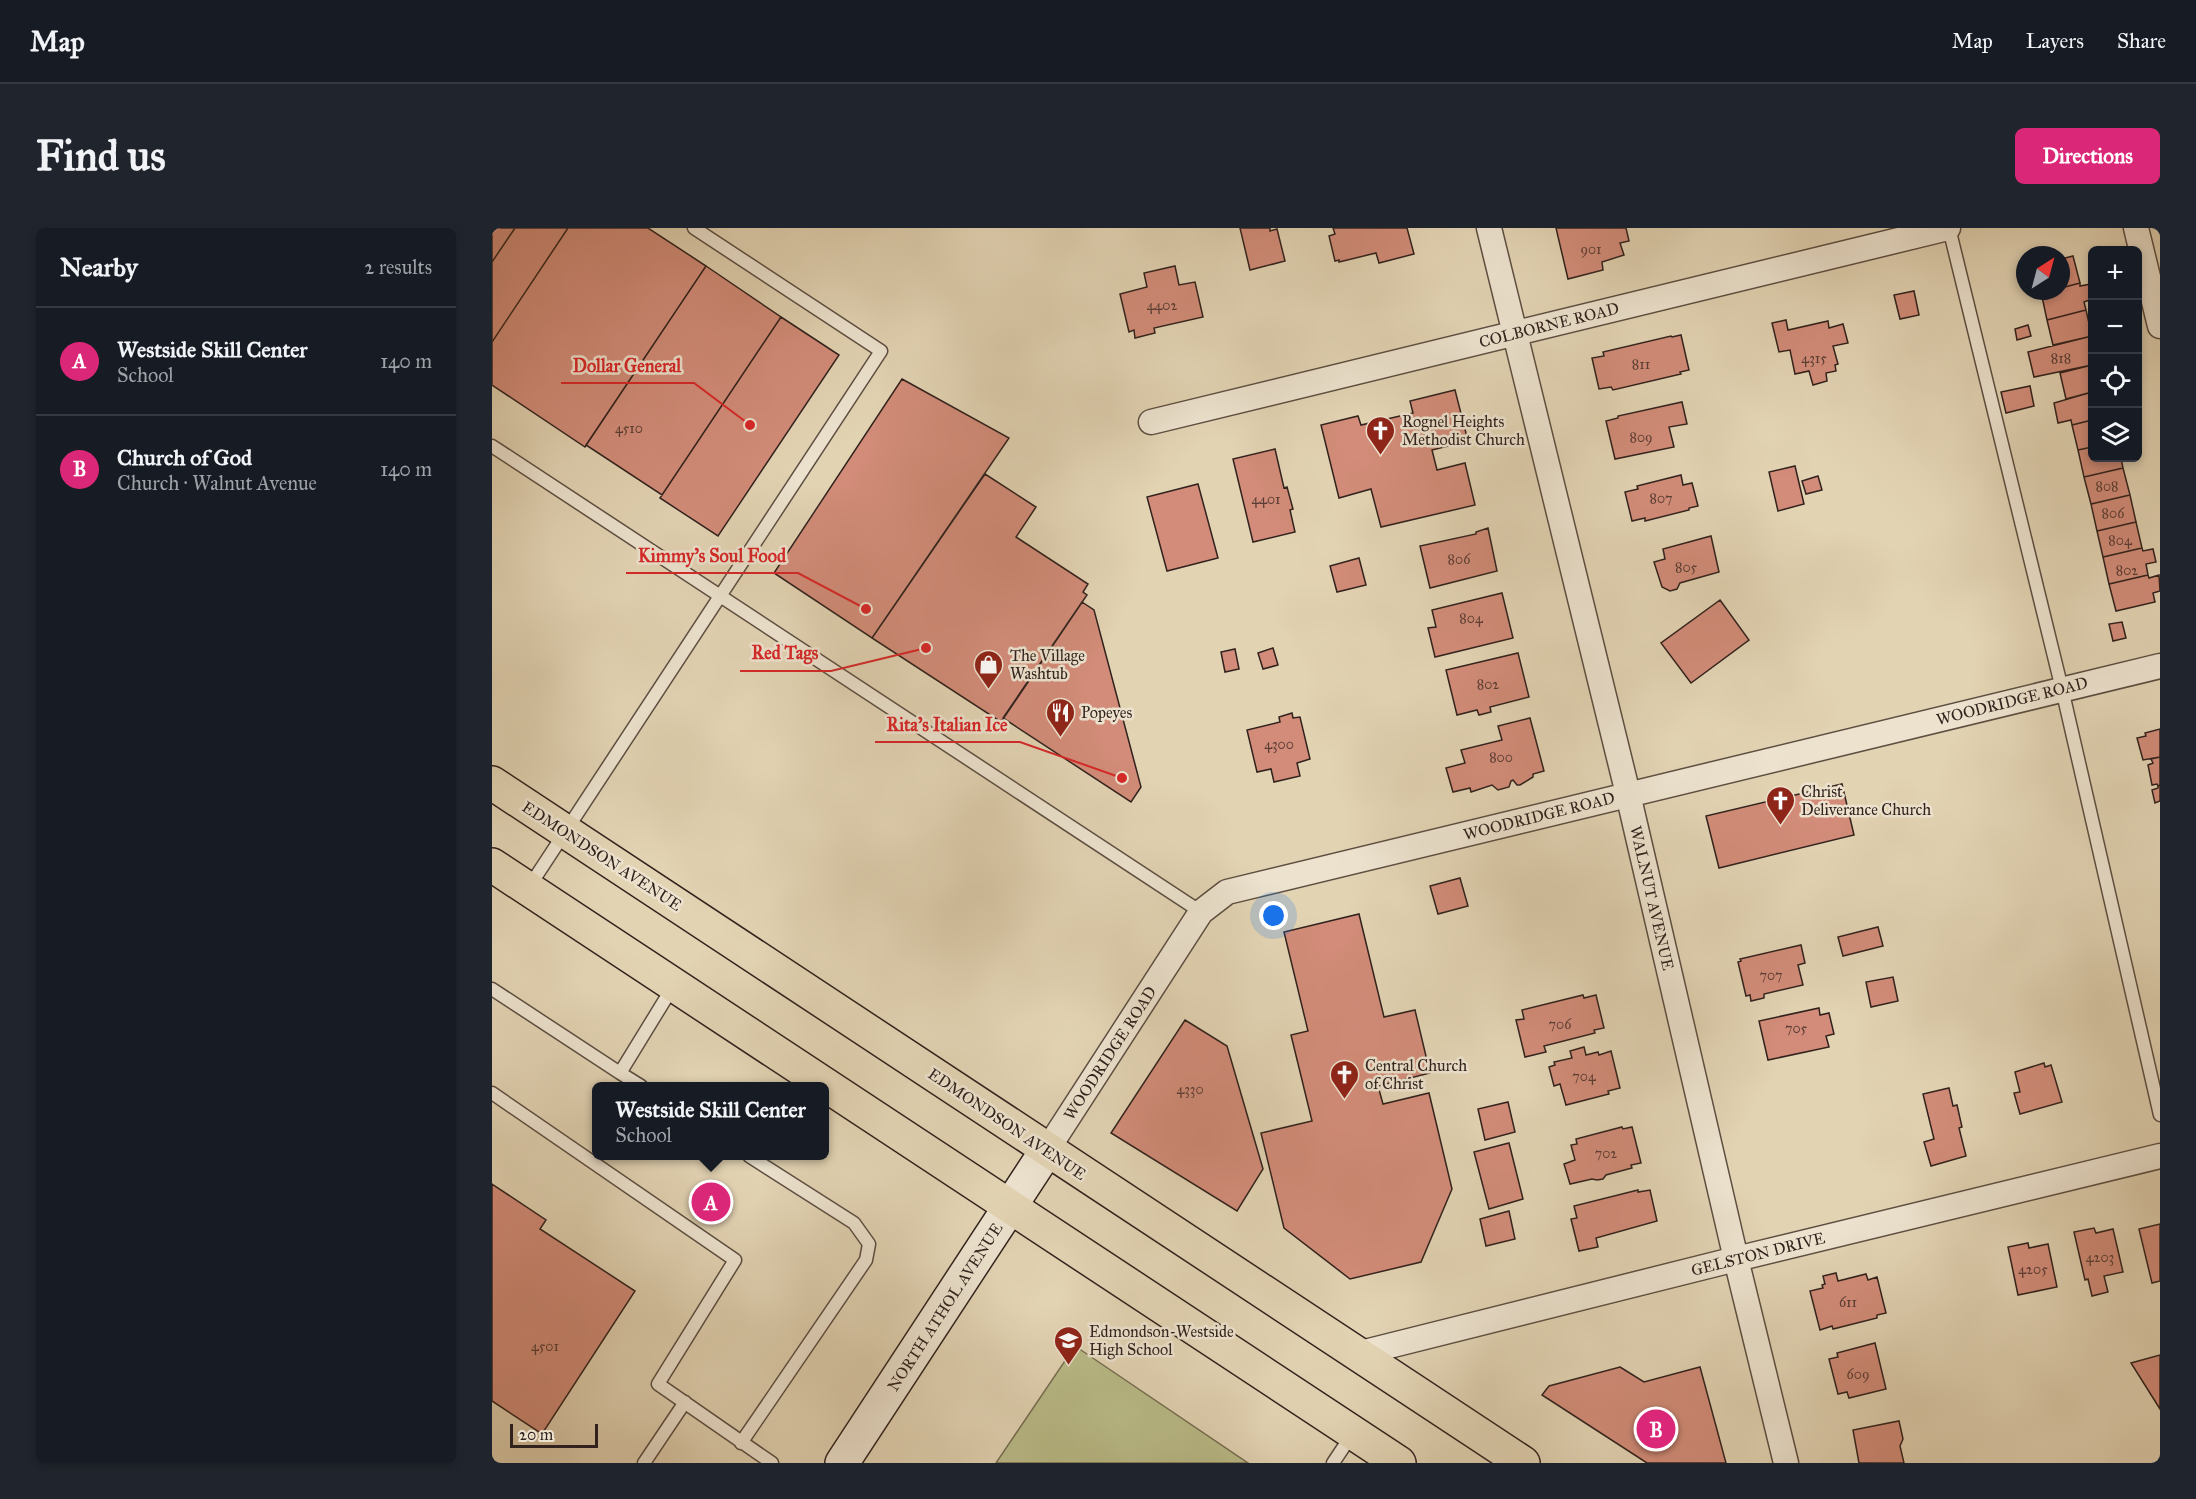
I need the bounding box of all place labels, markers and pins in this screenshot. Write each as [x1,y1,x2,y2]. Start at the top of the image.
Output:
callout: Dollar General [561,347,694,383]
place label: Rognel Heights Methodist Church [1402,412,1525,449]
church icon: Rognel Heights Methodist Church [1365,414,1397,456]
callout: Kimmy's Soul Food [626,537,798,573]
callout: Red Tags [740,635,831,671]
place label: The Village Washtub [1010,646,1085,683]
shop icon: The Village Washtub [973,648,1005,690]
restaurant icon: Popeyes [1044,696,1076,738]
place label: Popeyes [1081,703,1133,722]
callout: Rita's Italian Ice [875,706,1020,742]
place label: Christ Deliverance Church [1801,782,1931,819]
church icon: Christ Deliverance Church [1764,784,1796,826]
place label: Central Church of Christ [1365,1056,1467,1093]
church icon: Central Church of Christ [1328,1058,1360,1100]
pin: A [692,1180,730,1224]
place label: Edmondson-Westside High School [1089,1322,1234,1360]
school or university icon: Edmondson-Westside High School [1052,1324,1084,1366]
pin: B [1636,1406,1676,1452]

